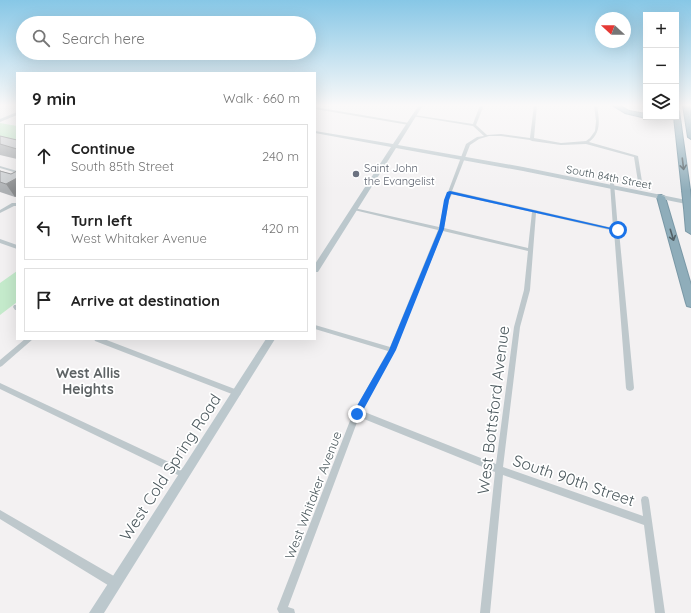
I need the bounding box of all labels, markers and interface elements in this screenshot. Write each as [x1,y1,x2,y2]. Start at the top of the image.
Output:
north arrow [595,12,631,48]
map controls [643,12,679,120]
button: + [643,12,679,48]
search box [16,16,316,60]
icon: search [30,27,52,49]
text: Search here [62,29,145,48]
button: − [643,48,679,84]
button: layers [643,84,679,120]
text: 9 min [32,88,76,109]
text: Walk · 660 m [223,90,300,106]
text: Continue [71,139,135,158]
icon: ahead [33,145,55,167]
text: 240 m [262,148,299,164]
one-way arrow [679,157,686,170]
text: South 85th Street [71,158,174,174]
place label: Saint John the Evangelist [364,161,435,188]
street label: South 84th Street [565,162,653,192]
marker: Saint John the Evangelist [351,169,361,179]
text: Turn left [71,211,133,230]
icon: left [33,217,55,239]
text: 420 m [262,220,299,236]
route start [609,221,627,239]
one-way arrow [669,228,676,241]
text: West Whitaker Avenue [71,230,207,246]
icon: arrive [33,289,55,311]
text: Arrive at destination [71,291,220,310]
street label: West Bottsford Avenue [473,325,513,495]
district label: West Allis Heights [56,364,120,398]
street label: West Cold Spring Road [115,390,225,544]
route end [348,405,366,423]
street label: West Whitaker Avenue [281,429,345,561]
street label: South 90th Street [510,450,638,510]

